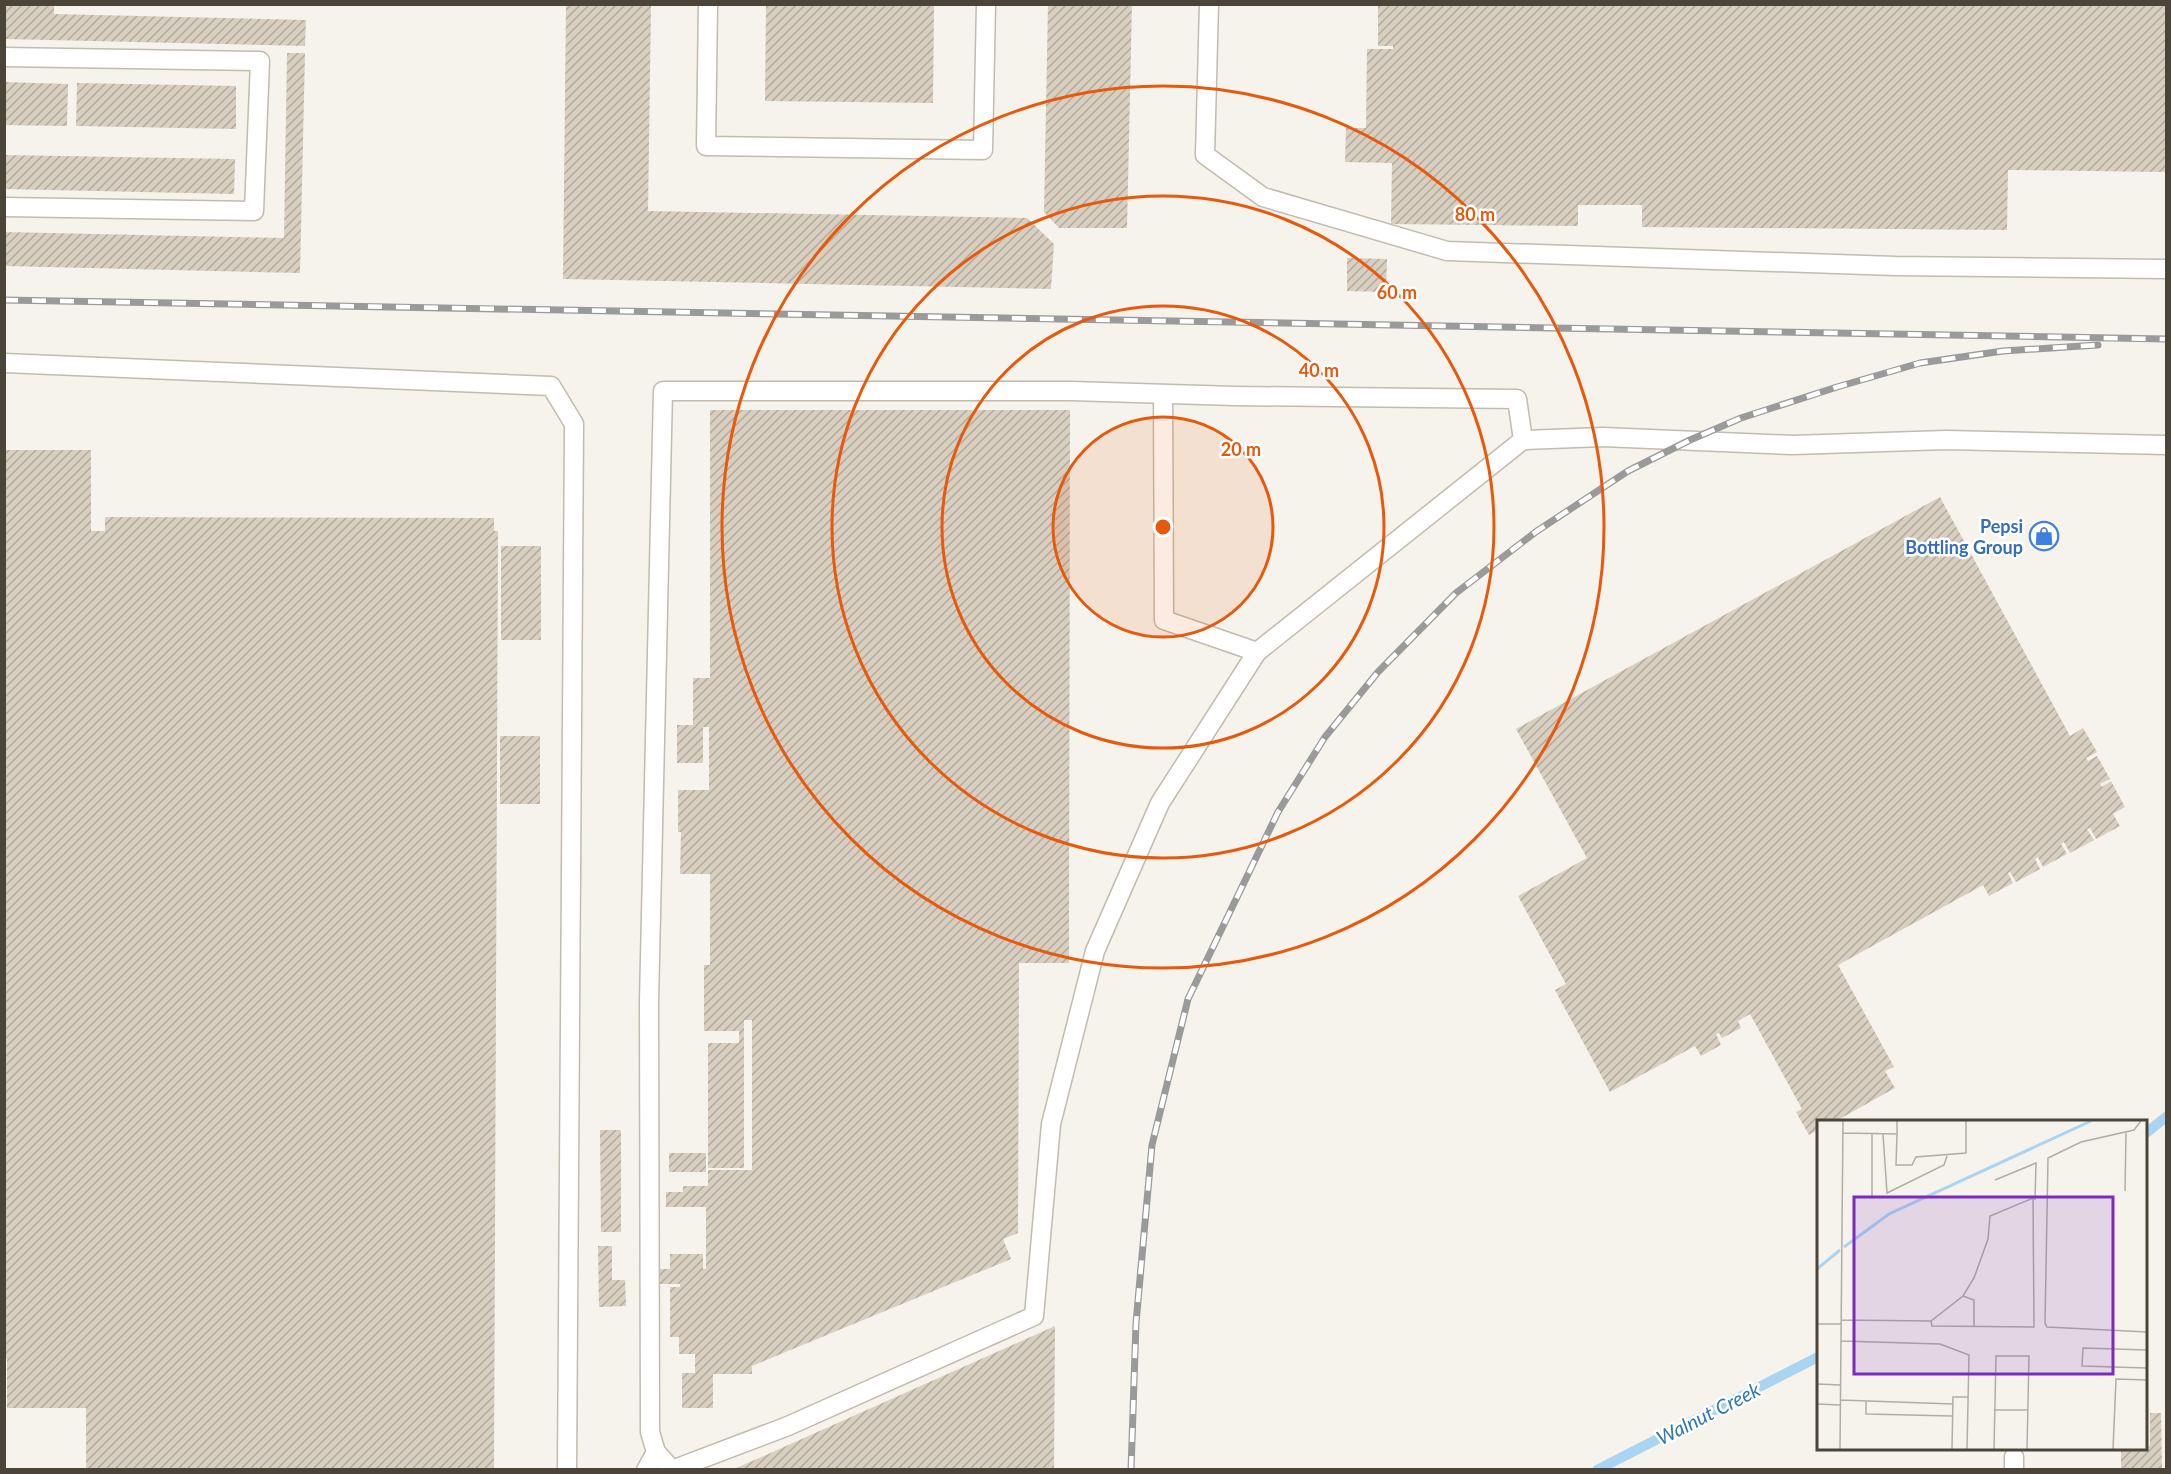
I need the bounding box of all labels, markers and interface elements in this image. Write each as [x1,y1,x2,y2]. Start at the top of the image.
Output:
text: 80 m [1455,203,1495,225]
text: 60 m [1377,281,1417,303]
text: 40 m [1299,359,1339,381]
text: 20 m [1221,438,1261,460]
place label: Pepsi Bottling Group [1905,515,2023,558]
centre of rings [1153,517,1173,537]
shop icon: Pepsi Bottling Group [2028,520,2060,552]
inset map [1817,1120,2147,1450]
water label: Walnut Creek [1652,1376,1764,1449]

